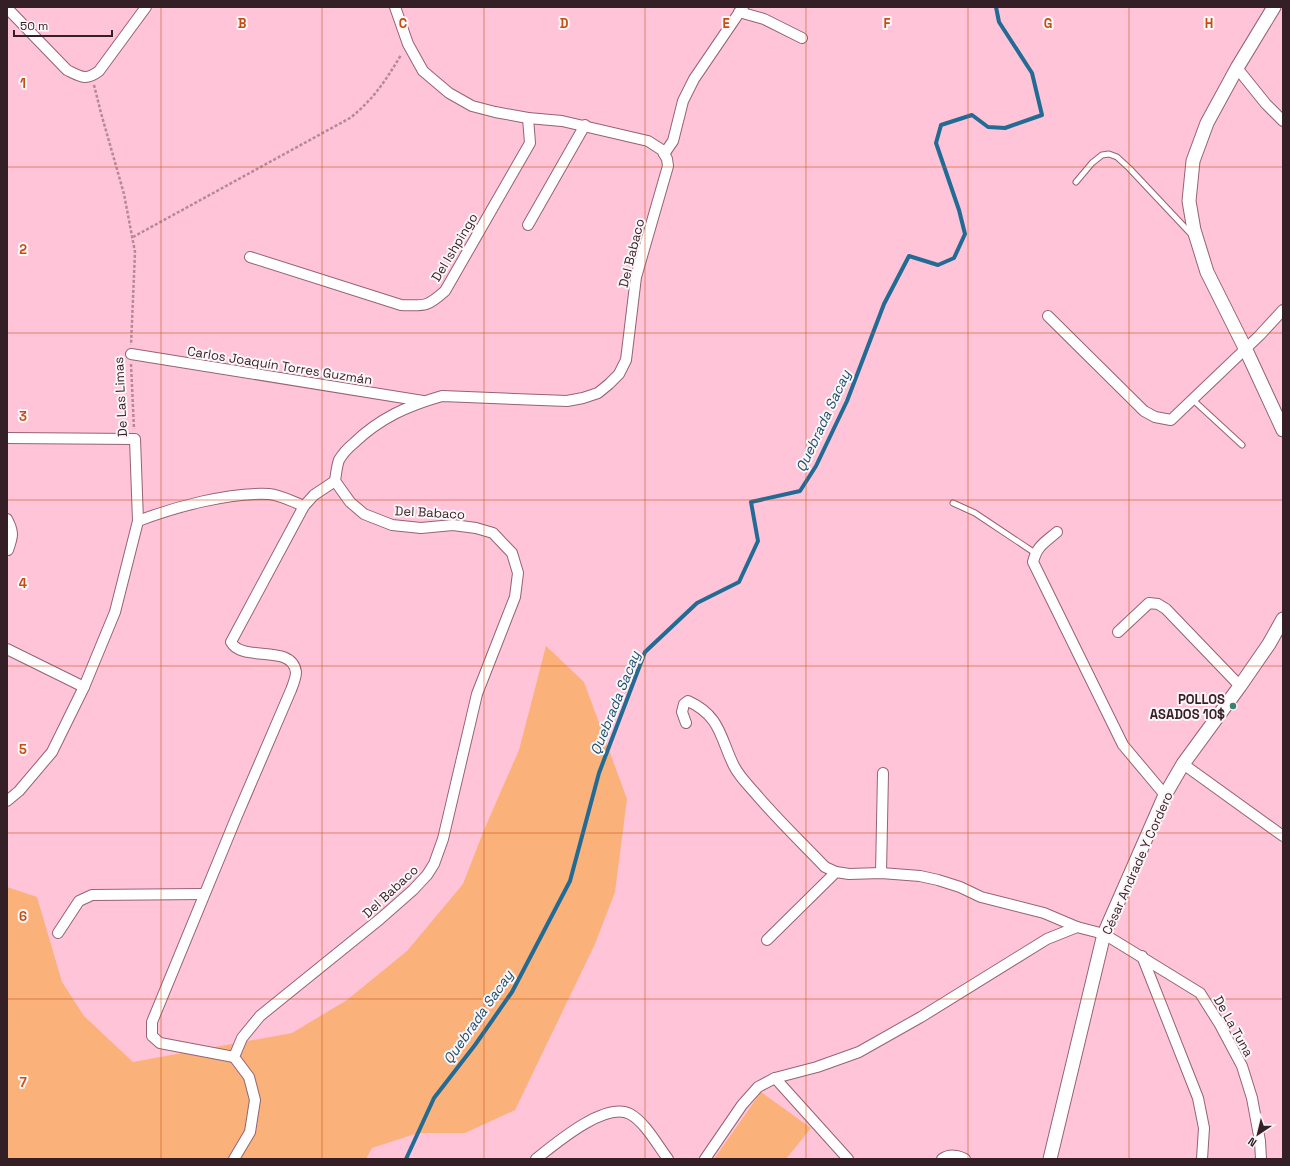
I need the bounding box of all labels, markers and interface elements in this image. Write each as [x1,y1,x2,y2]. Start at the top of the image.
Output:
scale bar [14,12,112,38]
text: B [238,15,247,32]
text: C [399,15,407,32]
text: D [560,15,569,32]
text: E [722,15,730,32]
text: F [884,15,891,32]
text: G [1044,15,1052,32]
text: H [1205,15,1213,32]
text: 50 m [20,18,48,34]
text: 1 [20,75,26,92]
street label: Del Ishpingo [427,210,481,285]
street label: Del Babaco [615,217,648,289]
text: 2 [19,241,27,258]
street label: Carlos Joaquín Torres Guzmán [186,342,374,389]
street label: De Las Limas [110,356,131,437]
water label: Quebrada Sacay [792,366,855,475]
text: 3 [19,408,27,425]
street label: Del Babaco [394,502,466,523]
text: 4 [19,575,27,592]
water label: Quebrada Sacay [586,647,644,757]
place label: POLLOS ASADOS 10$ [1150,691,1225,723]
marker: POLLOS ASADOS 10$ [1228,701,1238,711]
text: 5 [19,741,27,758]
street label: César Andrade Y Cordero [1098,789,1177,937]
street label: Del Babaco [359,861,422,922]
text: 6 [19,908,27,925]
water label: Quebrada Sacay [439,966,518,1067]
street label: De La Tuna [1210,993,1258,1060]
text: 7 [19,1074,27,1091]
north arrow [1238,1114,1278,1154]
text: N [1245,1134,1259,1150]

